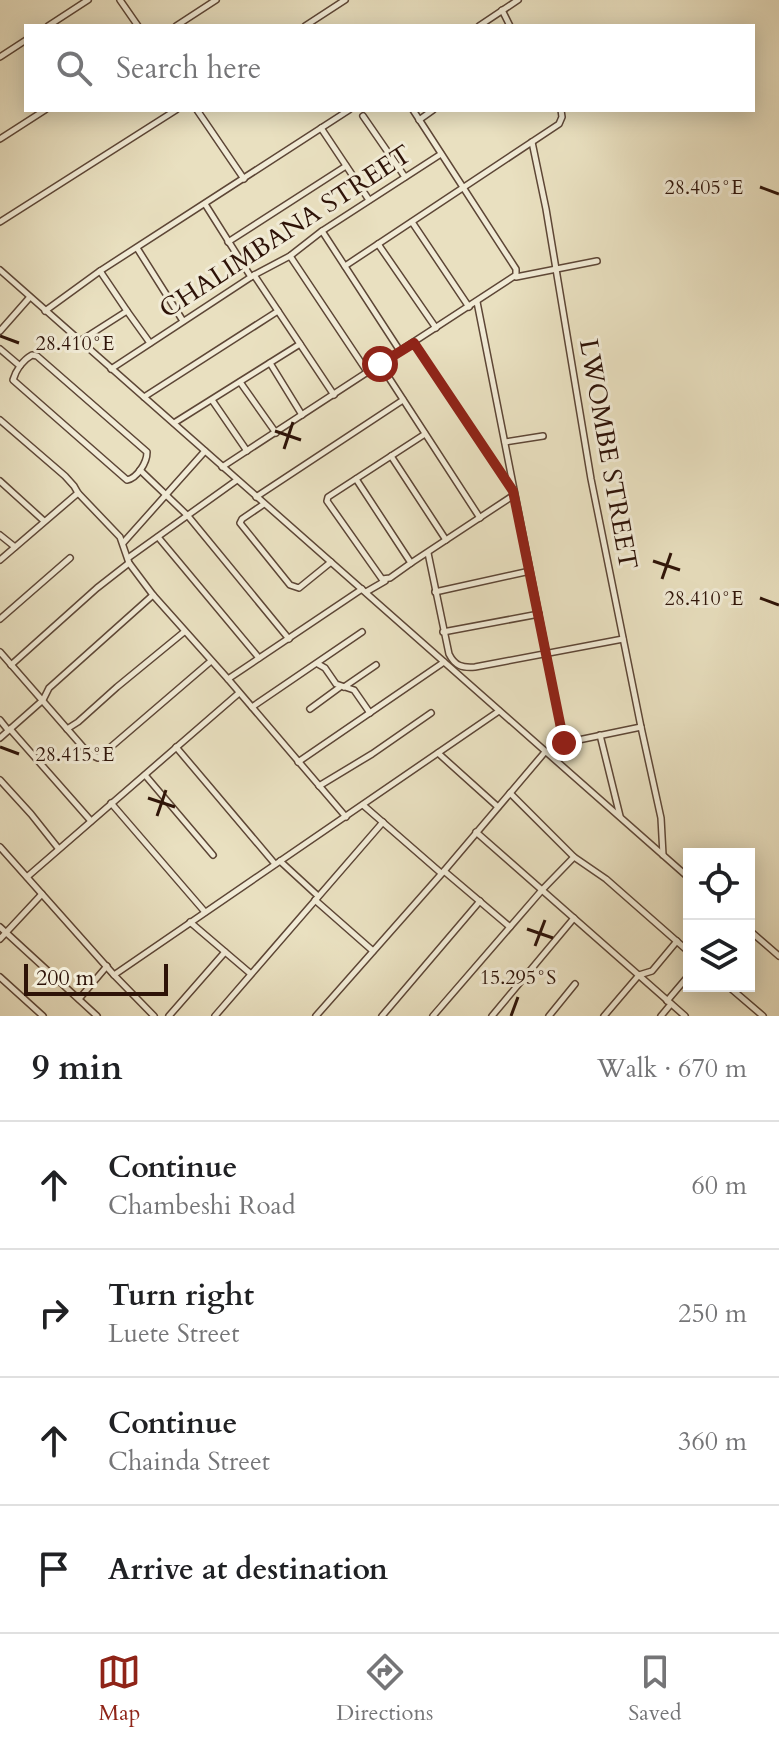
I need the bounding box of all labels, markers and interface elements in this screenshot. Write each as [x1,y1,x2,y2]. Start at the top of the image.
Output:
search box [24,24,755,112]
icon: search [52,46,96,90]
text: Search here [116,48,261,89]
street label: CHALIMBANA STREET [152,137,418,326]
text: 28.405°E [665,174,743,201]
text: 28.410°E [36,330,114,357]
street label: LWOMBE STREET [571,336,646,572]
route start [362,346,398,382]
text: 28.410°E [665,585,743,612]
route end [546,725,582,761]
text: 28.415°E [36,741,114,768]
map controls [683,848,755,992]
button: locate [683,848,755,920]
button: layers [683,920,755,992]
scale bar [24,960,168,996]
text: 200 m [36,963,94,993]
text: 15.295°S [480,964,556,991]
text: 9 min [32,1045,123,1091]
text: Walk · 670 m [597,1051,747,1086]
text: Continue [108,1147,237,1188]
icon: ahead [32,1163,76,1207]
text: 60 m [691,1168,747,1203]
text: Chambeshi Road [108,1188,296,1223]
text: Turn right [108,1275,254,1316]
icon: right [32,1291,76,1335]
text: 250 m [678,1296,747,1331]
text: Luete Street [108,1316,239,1351]
text: Continue [108,1403,237,1444]
icon: ahead [32,1419,76,1463]
text: 360 m [678,1424,747,1459]
text: Chainda Street [108,1444,270,1479]
icon: arrive [32,1547,76,1591]
text: Arrive at destination [108,1549,388,1590]
tab: Map [97,1650,141,1728]
tab: Directions [336,1650,433,1728]
tab: Saved [628,1650,682,1728]

